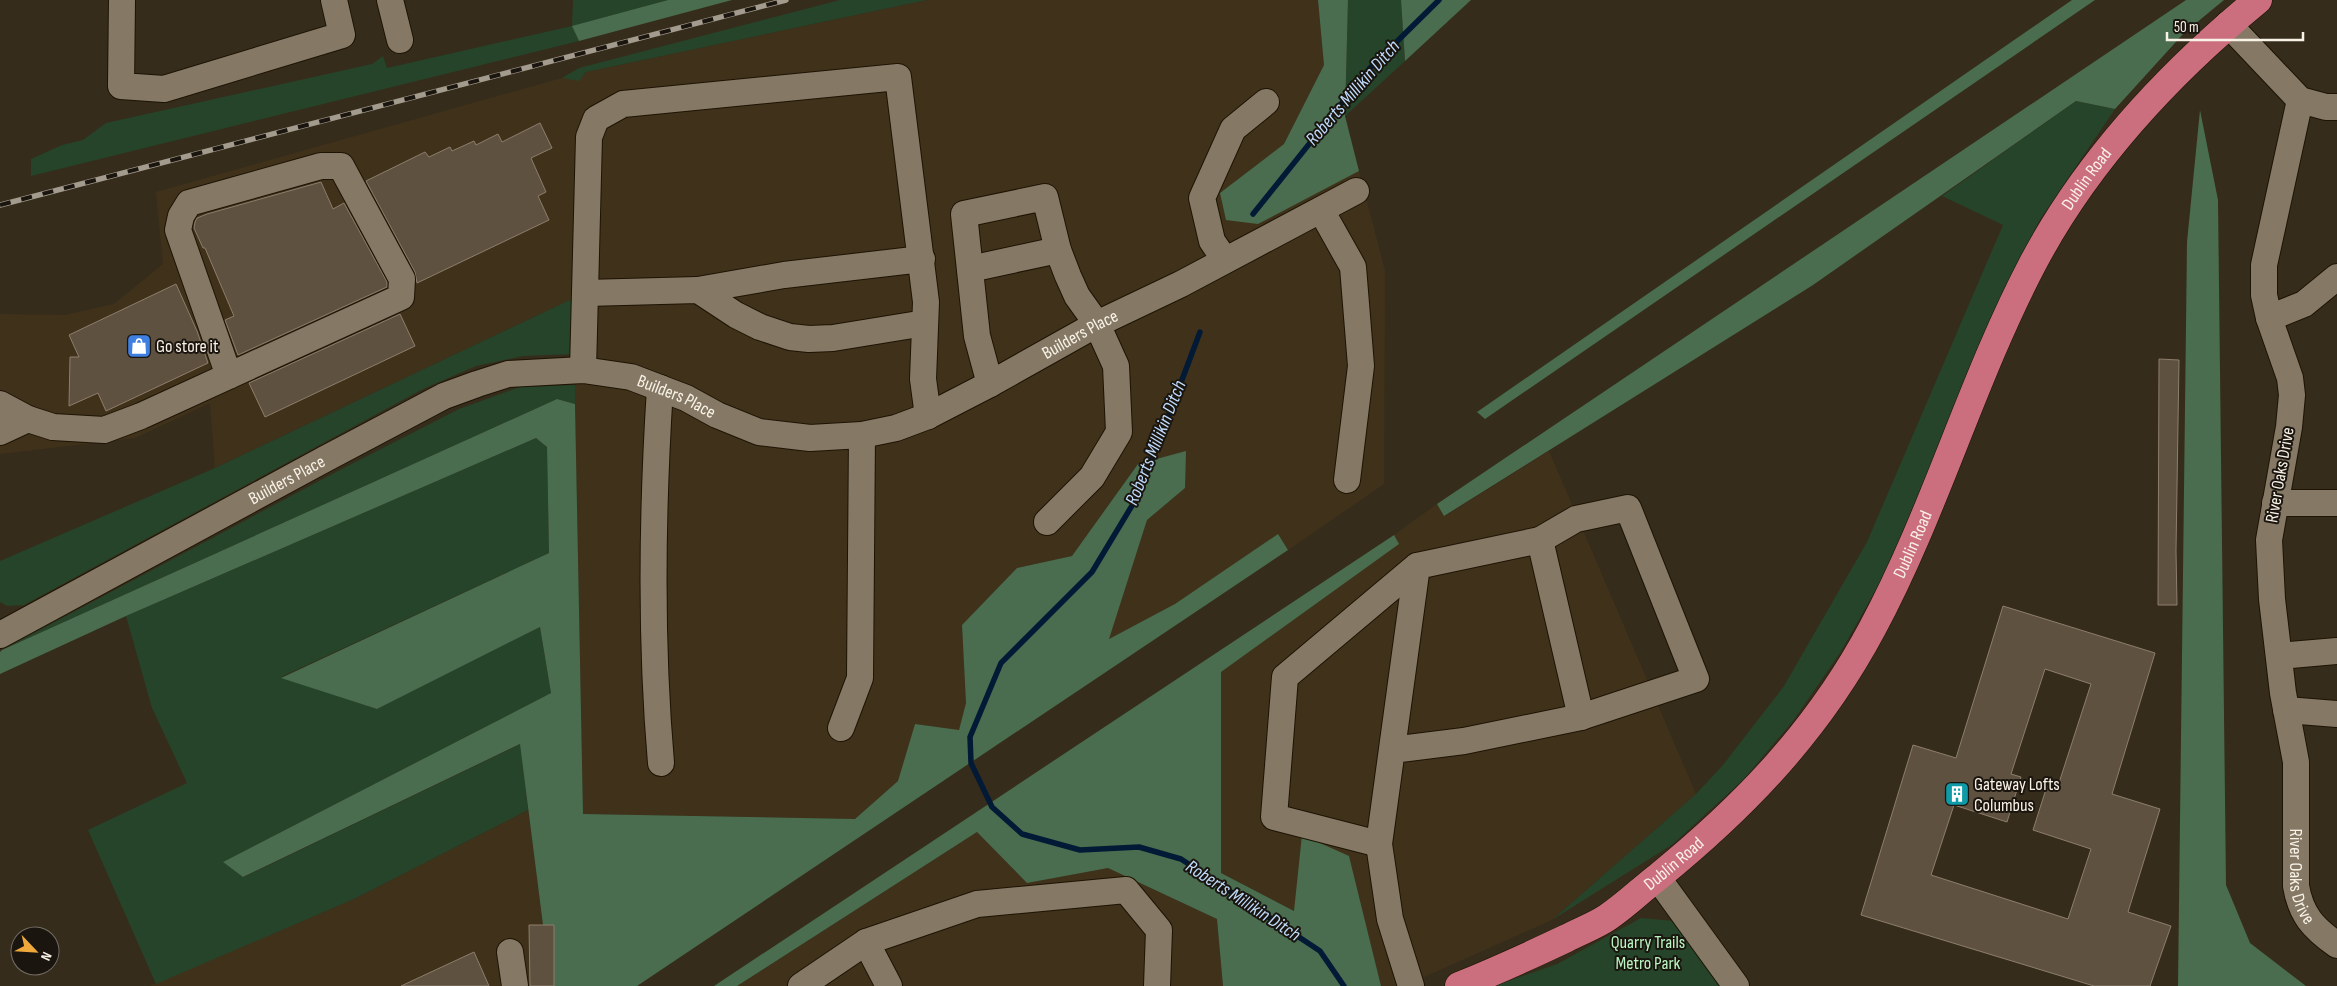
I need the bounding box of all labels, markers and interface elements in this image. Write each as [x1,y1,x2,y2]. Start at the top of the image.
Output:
scale bar [2167,10,2303,42]
text: 50 m [2174,18,2199,37]
water label: Roberts Millikin Ditch [1301,35,1405,150]
street label: Dublin Road [2057,143,2116,214]
street label: Builders Place [1038,305,1121,363]
shop icon: Go store it [126,333,152,359]
place label: Go store it [156,336,219,357]
street label: Builders Place [634,370,719,423]
water label: Roberts Millikin Ditch [1121,377,1191,509]
street label: River Oaks Drive [2261,426,2299,524]
street label: Builders Place [245,451,328,509]
street label: Dublin Road [1888,507,1936,581]
place label: Gateway Lofts Columbus [1974,774,2060,816]
building icon: Gateway Lofts Columbus [1944,781,1970,807]
street label: River Oaks Drive [2285,829,2319,928]
street label: Dublin Road [1640,832,1708,894]
water label: Roberts Millikin Ditch [1181,855,1305,947]
north arrow [10,926,60,976]
park label: Quarry Trails Metro Park [1611,932,1685,974]
text: N [37,949,56,963]

